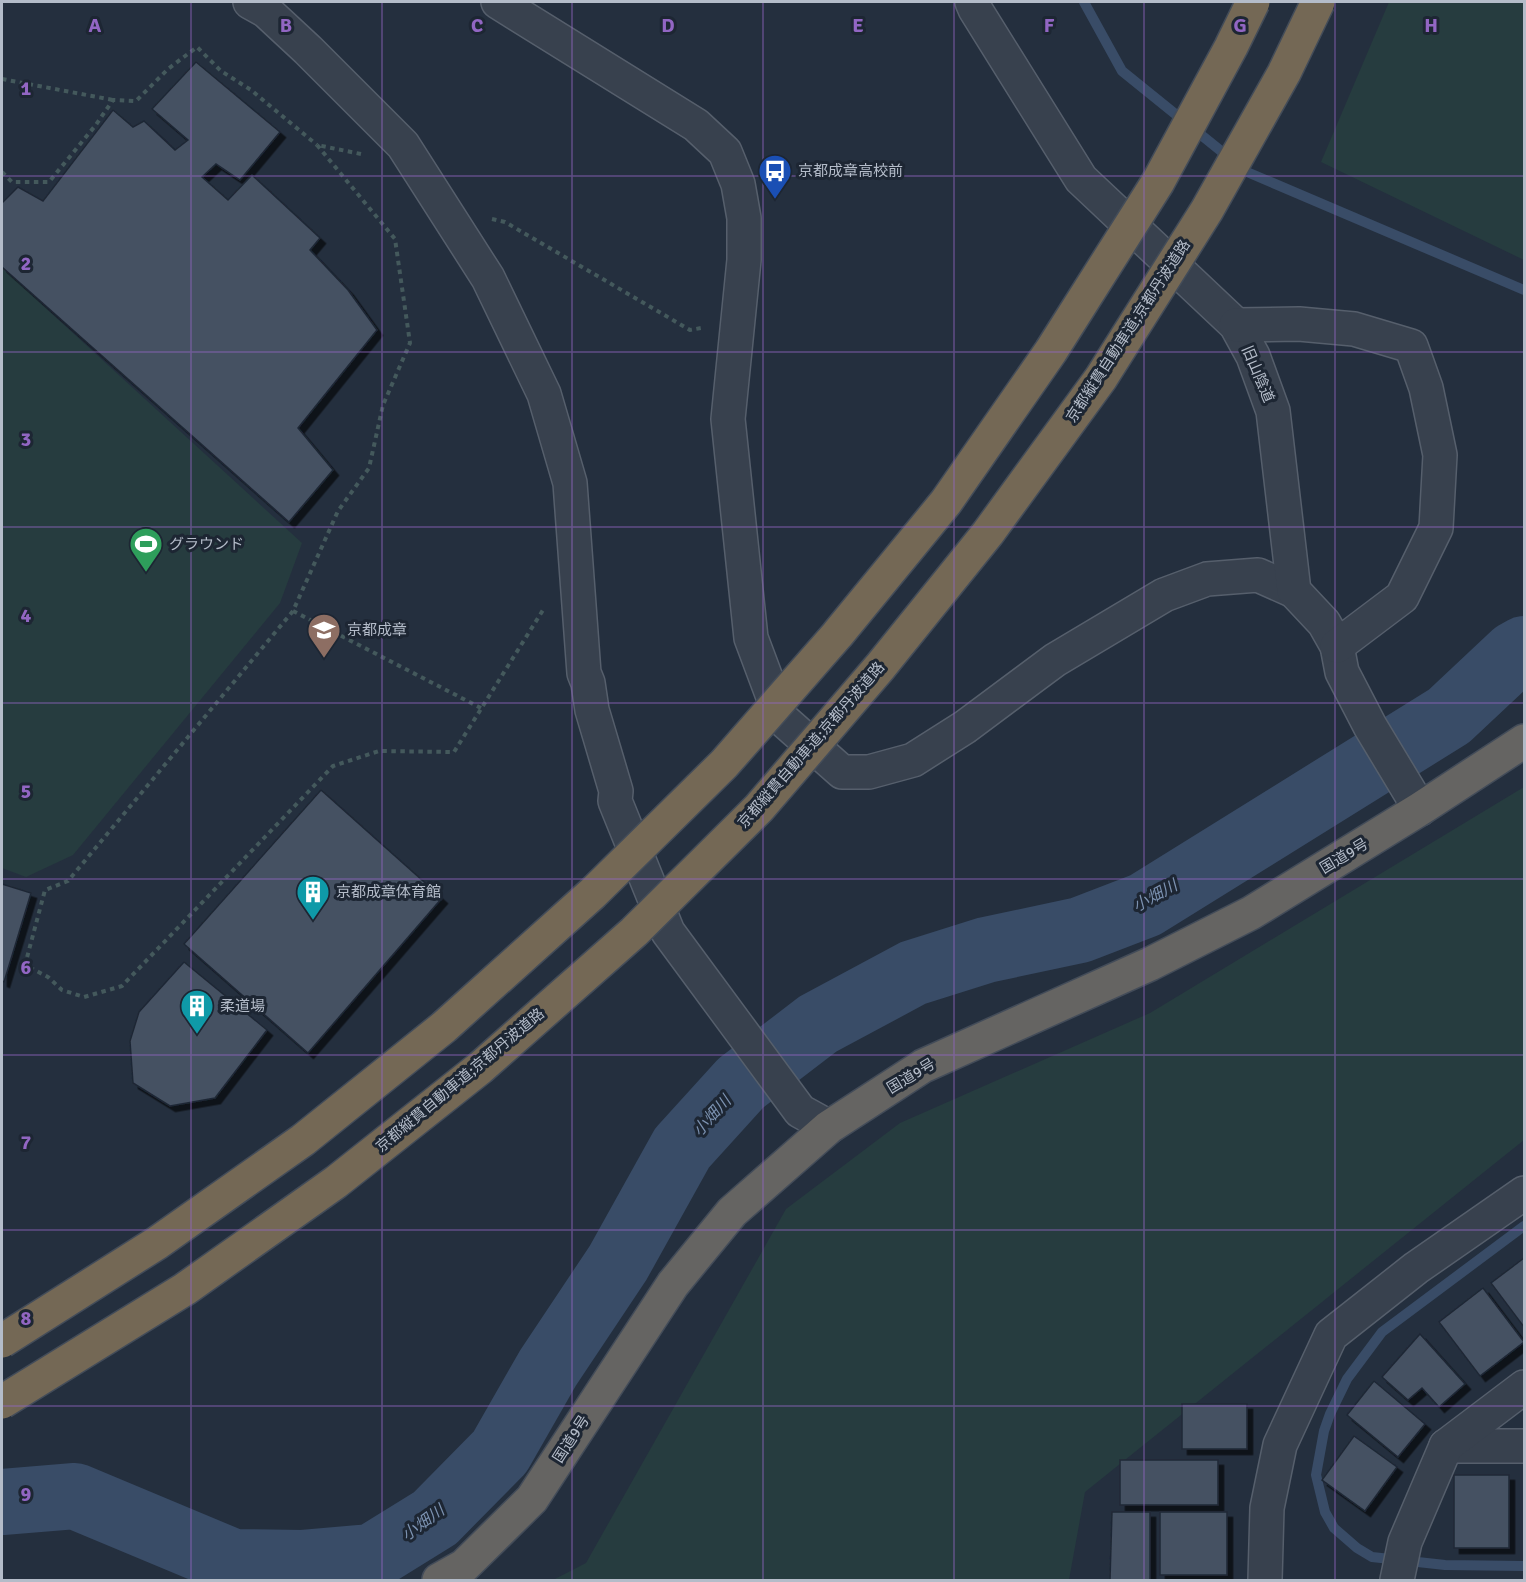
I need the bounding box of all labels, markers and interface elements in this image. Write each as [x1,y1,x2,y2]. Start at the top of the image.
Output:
text: A [89,13,102,38]
text: B [280,13,292,38]
text: C [471,13,483,38]
text: D [661,13,675,38]
text: E [852,13,864,38]
text: F [1044,13,1055,38]
text: G [1233,13,1247,38]
text: H [1424,13,1438,38]
text: 1 [21,76,32,101]
bus stop icon: 京都成章高校前 [757,153,793,200]
place label: 京都成章高校前 [798,162,903,180]
street label: 京都縦貫自動車道;京都丹波道路 [1062,236,1194,426]
text: 2 [21,251,31,276]
street label: 旧山陰道 [1238,343,1278,405]
text: 3 [21,427,31,452]
sports icon: グラウンド [128,526,164,573]
place label: グラウンド [169,535,244,553]
text: 4 [21,603,32,628]
school or university icon: 京都成章 [306,612,342,659]
place label: 京都成章 [347,621,407,639]
street label: 京都縦貫自動車道;京都丹波道路 [734,658,888,832]
text: 5 [21,779,31,804]
street label: 国道9号 [1317,835,1371,877]
building icon: 京都成章体育館 [295,874,331,921]
water label: 小畑川 [1129,875,1183,916]
place label: 京都成章体育館 [336,883,441,901]
text: 6 [21,955,32,980]
building icon: 柔道場 [179,988,215,1035]
place label: 柔道場 [220,997,265,1015]
street label: 京都縦貫自動車道;京都丹波道路 [372,1004,548,1156]
street label: 国道9号 [884,1055,938,1097]
water label: 小畑川 [689,1090,737,1141]
text: 7 [21,1130,32,1155]
text: 8 [21,1306,32,1331]
street label: 国道9号 [549,1412,593,1466]
text: 9 [21,1482,32,1507]
water label: 小畑川 [398,1500,450,1545]

